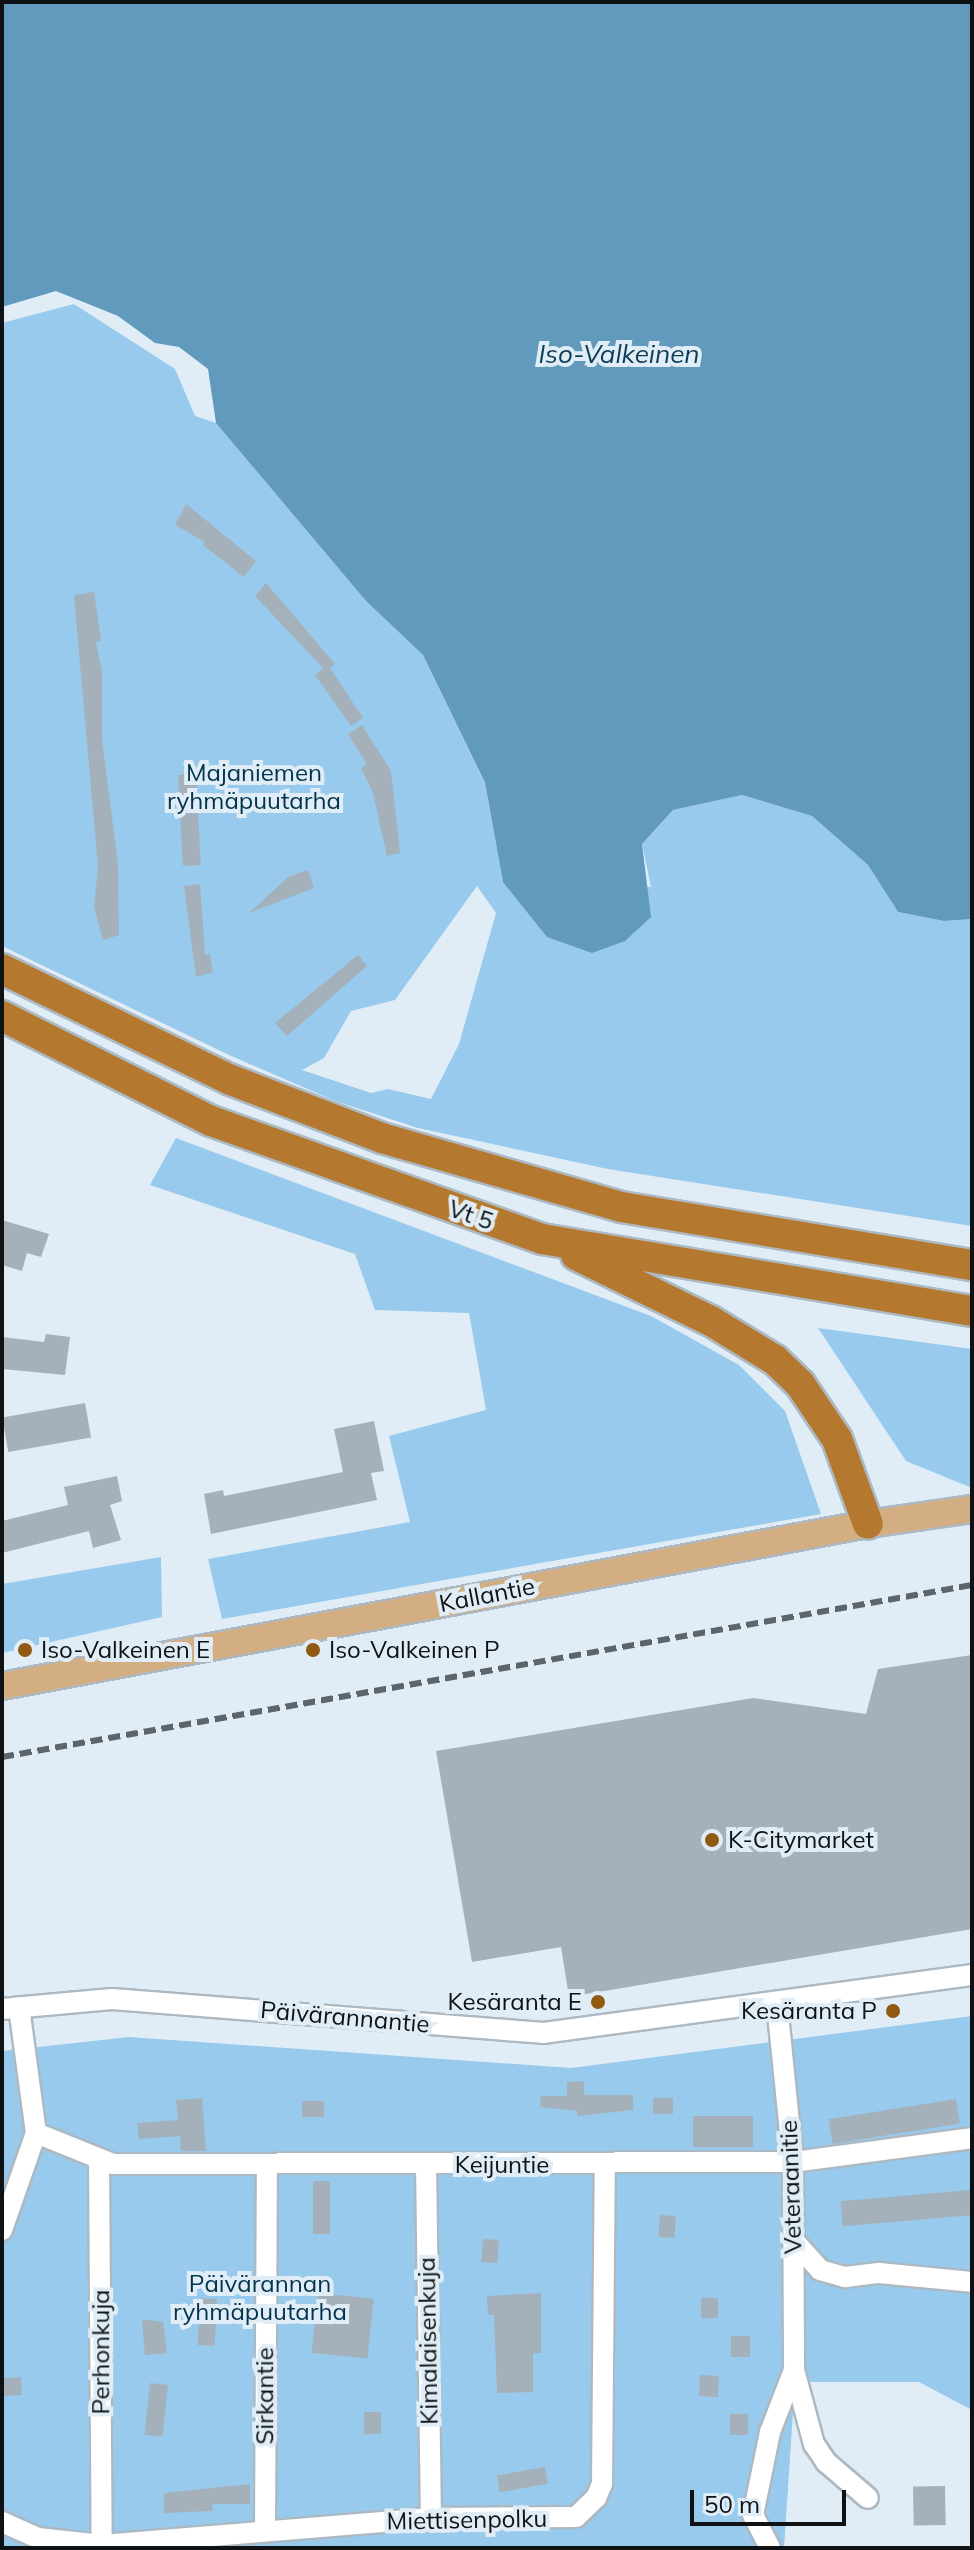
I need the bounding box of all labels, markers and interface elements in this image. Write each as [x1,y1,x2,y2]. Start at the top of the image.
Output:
water label: Iso-Valkeinen [538,338,700,370]
park label: Majaniemen ryhmäpuutarha [167,759,341,815]
street label: Vt 5 [445,1194,497,1236]
street label: Kallantie [437,1572,537,1618]
place label: Iso-Valkeinen E [41,1636,210,1664]
place label: Iso-Valkeinen P [329,1636,500,1664]
marker: Iso-Valkeinen E [16,1641,34,1659]
marker: Iso-Valkeinen P [304,1641,322,1659]
place label: K-Citymarket [728,1826,874,1854]
marker: K-Citymarket [703,1831,721,1849]
place label: Kesäranta E [447,1988,582,2016]
marker: Kesäranta E [589,1993,607,2011]
street label: Päivärannantie [259,1995,431,2039]
place label: Kesäranta P [741,1997,877,2025]
marker: Kesäranta P [884,2002,902,2020]
street label: Veteraanitie [774,2120,808,2254]
street label: Keijuntie [455,2151,549,2179]
street label: Kimalaisenkuja [412,2257,444,2425]
park label: Päivärannan ryhmäpuutarha [173,2270,347,2326]
street label: Perhonkuja [87,2289,115,2415]
street label: Sirkantie [251,2347,279,2445]
scale bar [694,2474,850,2524]
text: 50 m [704,2489,760,2519]
street label: Miettisenpolku [386,2504,548,2536]

